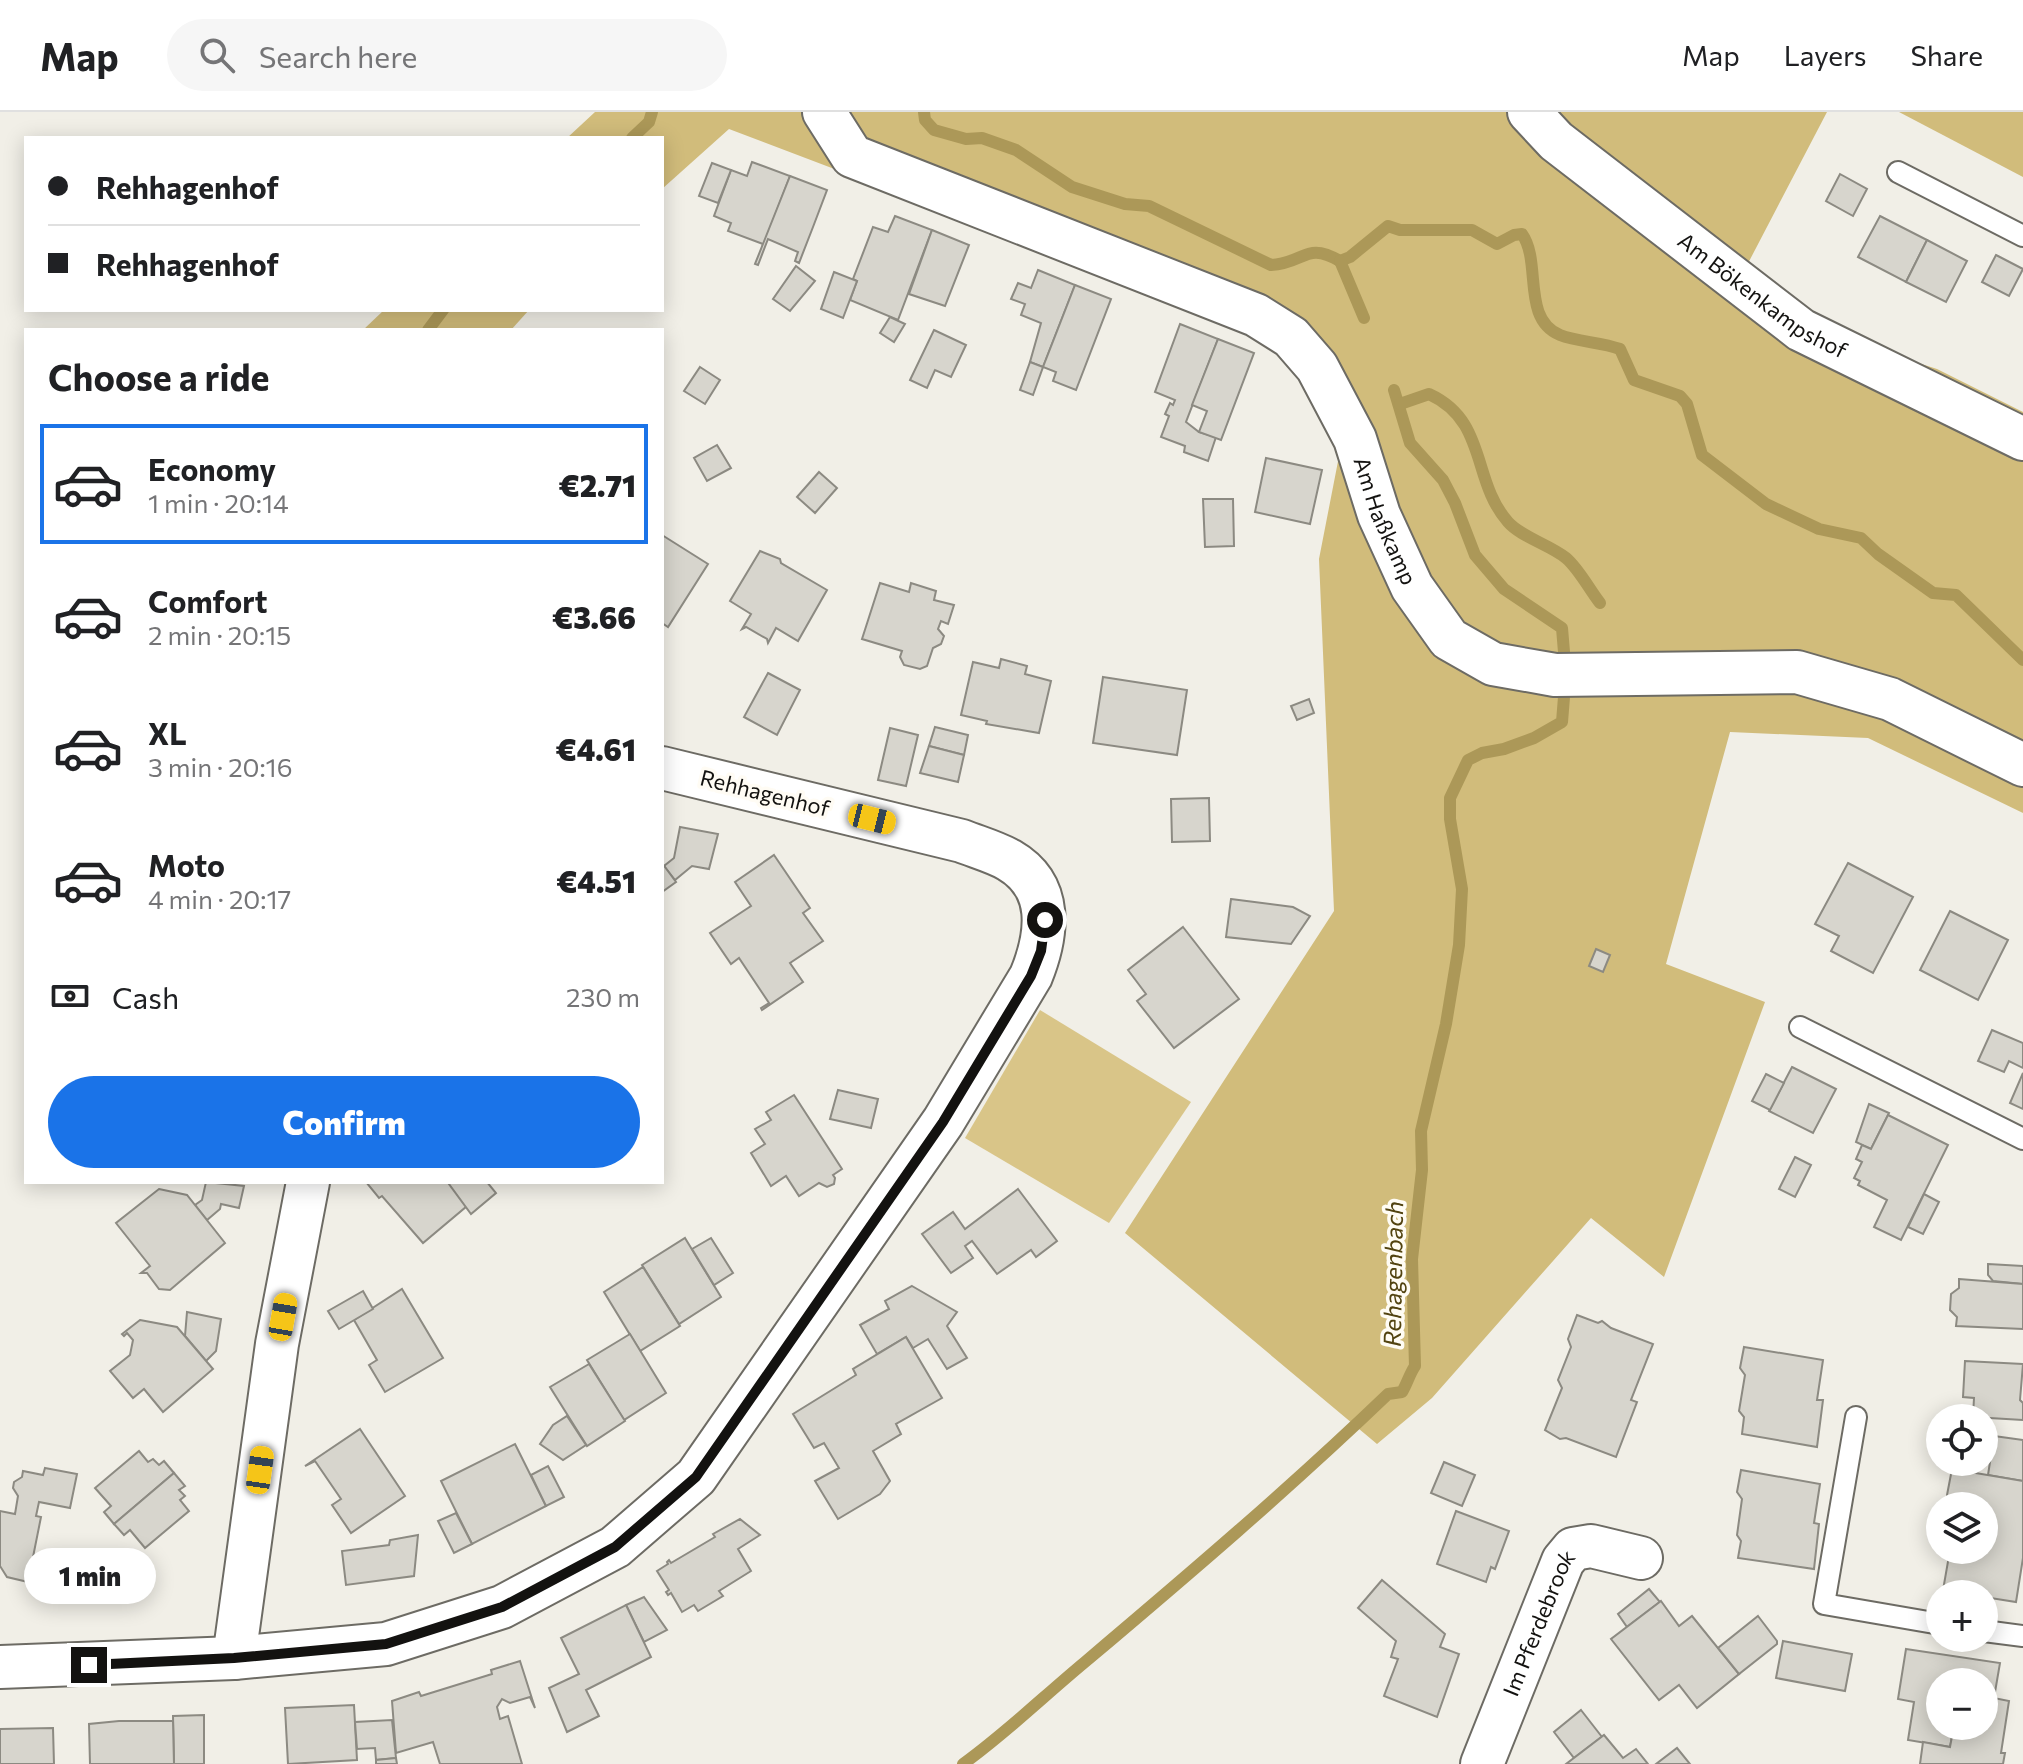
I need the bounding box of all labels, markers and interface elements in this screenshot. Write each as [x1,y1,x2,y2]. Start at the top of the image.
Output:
search box [167,19,727,91]
text: Map [40,32,119,79]
icon: search [195,33,239,77]
text: Search here [259,37,417,74]
text: Map [1682,38,1740,72]
text: Layers [1784,38,1866,72]
text: Share [1910,38,1983,72]
text: Rehhagenhof [96,168,279,205]
street label: Am Bökenkampshof [1673,226,1852,364]
text: Rehhagenhof [96,245,279,282]
text: Choose a ride [48,354,269,398]
icon: car [52,448,124,520]
text: Economy [148,450,276,487]
street label: Am Haßkamp [1348,453,1423,589]
text: €2.71 [559,466,636,503]
text: 1 min · 20:14 [148,487,289,518]
icon: car [52,580,124,652]
text: Comfort [148,582,267,619]
text: €3.66 [552,598,636,635]
text: 2 min · 20:15 [148,619,291,650]
icon: car [52,712,124,784]
text: XL [148,714,187,751]
text: €4.61 [556,730,636,767]
text: 3 min · 20:16 [148,751,293,782]
street label: Rehhagenhof [698,763,833,822]
car [846,802,898,836]
icon: car [52,844,124,916]
text: Moto [148,846,225,883]
text: €4.51 [556,862,636,899]
text: 4 min · 20:17 [148,883,291,914]
route start [1027,902,1063,938]
icon: cash [48,974,92,1018]
text: Cash [112,978,179,1015]
text: 230 m [566,981,640,1012]
button: Confirm [48,1076,640,1168]
water label: Rehagenbach [1377,1201,1408,1347]
car [267,1291,299,1343]
map controls [1926,1404,1998,1740]
button: locate [1926,1404,1998,1476]
car [245,1445,275,1495]
button: layers [1926,1492,1998,1564]
street label: Im Pferdebrook [1496,1543,1580,1700]
callout: 1 min [23,1549,155,1605]
text: 1 min [59,1560,121,1591]
button: + [1926,1580,1998,1652]
route end [71,1647,107,1683]
button: − [1926,1668,1998,1740]

